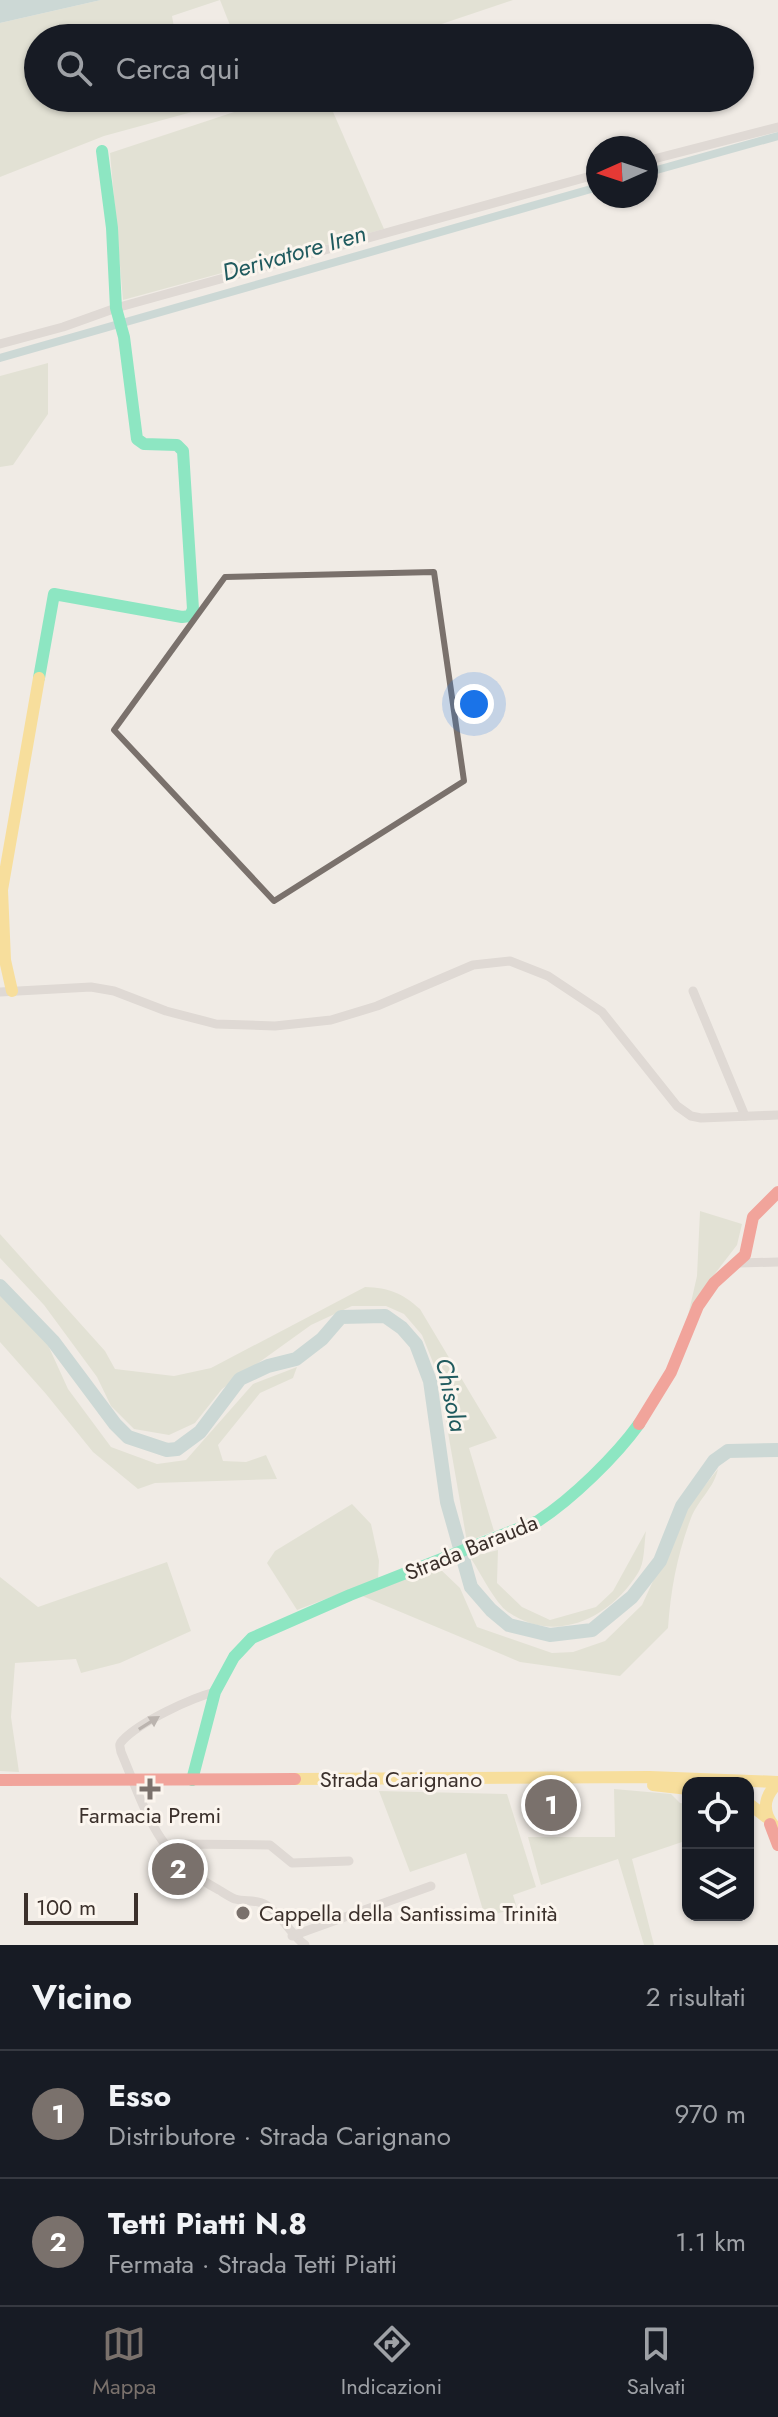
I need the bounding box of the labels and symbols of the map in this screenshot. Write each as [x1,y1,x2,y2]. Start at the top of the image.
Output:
north arrow [586,136,658,208]
water label: Derivatore Iren [218,215,370,290]
your location [454,684,494,724]
water label: Chisola [427,1355,476,1435]
street label: Strada Barauda [400,1506,542,1588]
one-way arrow [138,1717,160,1731]
street label: Strada Carignano [320,1763,482,1795]
pin: 1 [525,1775,577,1835]
marker: Farmacia Premi [141,1780,159,1798]
place label: Farmacia Premi [79,1799,221,1831]
pin: 2 [152,1839,204,1899]
scale bar [24,1889,138,1925]
place label: Cappella della Santissima Trinità [259,1897,557,1929]
marker: Cappella della Santissima Trinità [234,1904,252,1922]

